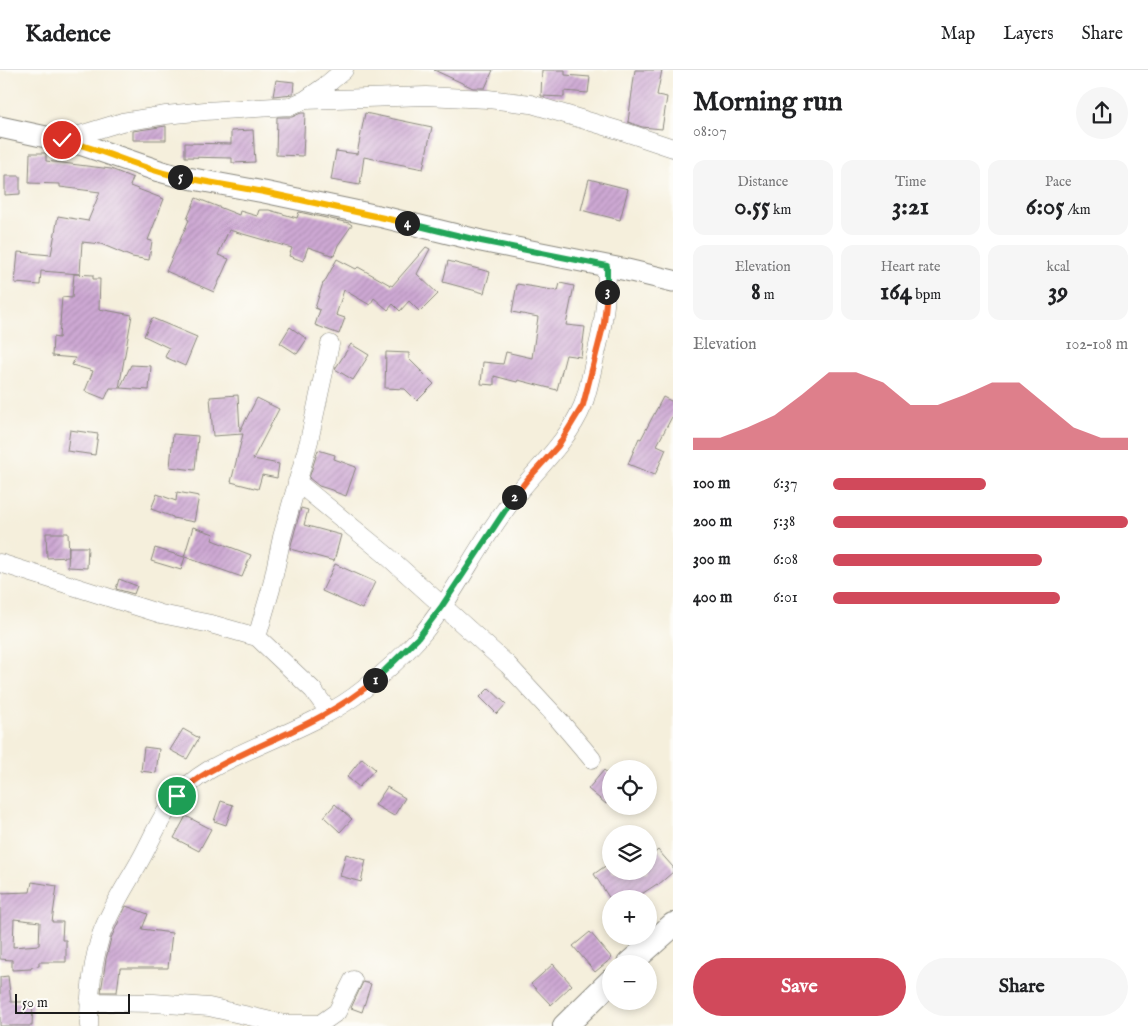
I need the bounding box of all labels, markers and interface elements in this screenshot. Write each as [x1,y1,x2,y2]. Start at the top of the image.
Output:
text: Kadence [25,19,111,50]
text: Map [941,23,975,46]
text: Layers [1003,23,1054,46]
text: Share [1082,23,1123,46]
text: Morning run [693,85,843,120]
button: share [1076,87,1128,139]
pin [41,119,83,161]
text: 08:07 [693,122,727,142]
icon: check [48,126,76,154]
pin: 5 [168,164,192,190]
text: 5 [178,168,183,186]
text: Distance [738,173,788,191]
text: Time [895,173,926,191]
text: Pace [1045,173,1071,191]
text: 0.55 [734,191,770,223]
text: 3:21 [892,191,929,223]
text: 6:05 [1026,191,1064,223]
text: km [770,201,791,219]
text: /km [1064,201,1090,219]
pin: 4 [394,210,420,236]
text: 4 [404,214,411,232]
text: Elevation [735,258,791,276]
text: Heart rate [881,258,940,276]
text: kcal [1046,258,1070,276]
text: 8 [751,276,761,308]
text: 164 [880,276,912,308]
text: 39 [1048,276,1068,308]
pin: 3 [594,280,620,304]
text: 3 [605,283,610,301]
text: m [761,286,775,304]
text: bpm [912,286,941,304]
text: Elevation [693,335,756,355]
text: 102–108 m [1066,335,1128,355]
text: 100 m [693,474,730,494]
text: 6:37 [773,474,797,494]
pin: 2 [502,484,526,510]
text: 2 [511,488,518,506]
text: 200 m [693,512,732,532]
text: 5:38 [773,512,795,532]
text: 300 m [693,550,731,570]
text: 6:08 [773,550,798,570]
text: 400 m [693,588,732,608]
text: 6:01 [773,588,798,608]
pin: 1 [362,668,388,692]
text: 1 [373,671,378,689]
map controls [602,760,657,1010]
button: locate [602,760,657,815]
pin [156,775,198,817]
icon: arrive [163,782,191,810]
button: layers [602,825,657,880]
button: + [602,890,657,945]
button: − [602,955,657,1010]
button: Save [693,958,906,1016]
button: Share [916,958,1128,1016]
scale bar [15,991,130,1014]
text: 50 m [22,994,48,1012]

